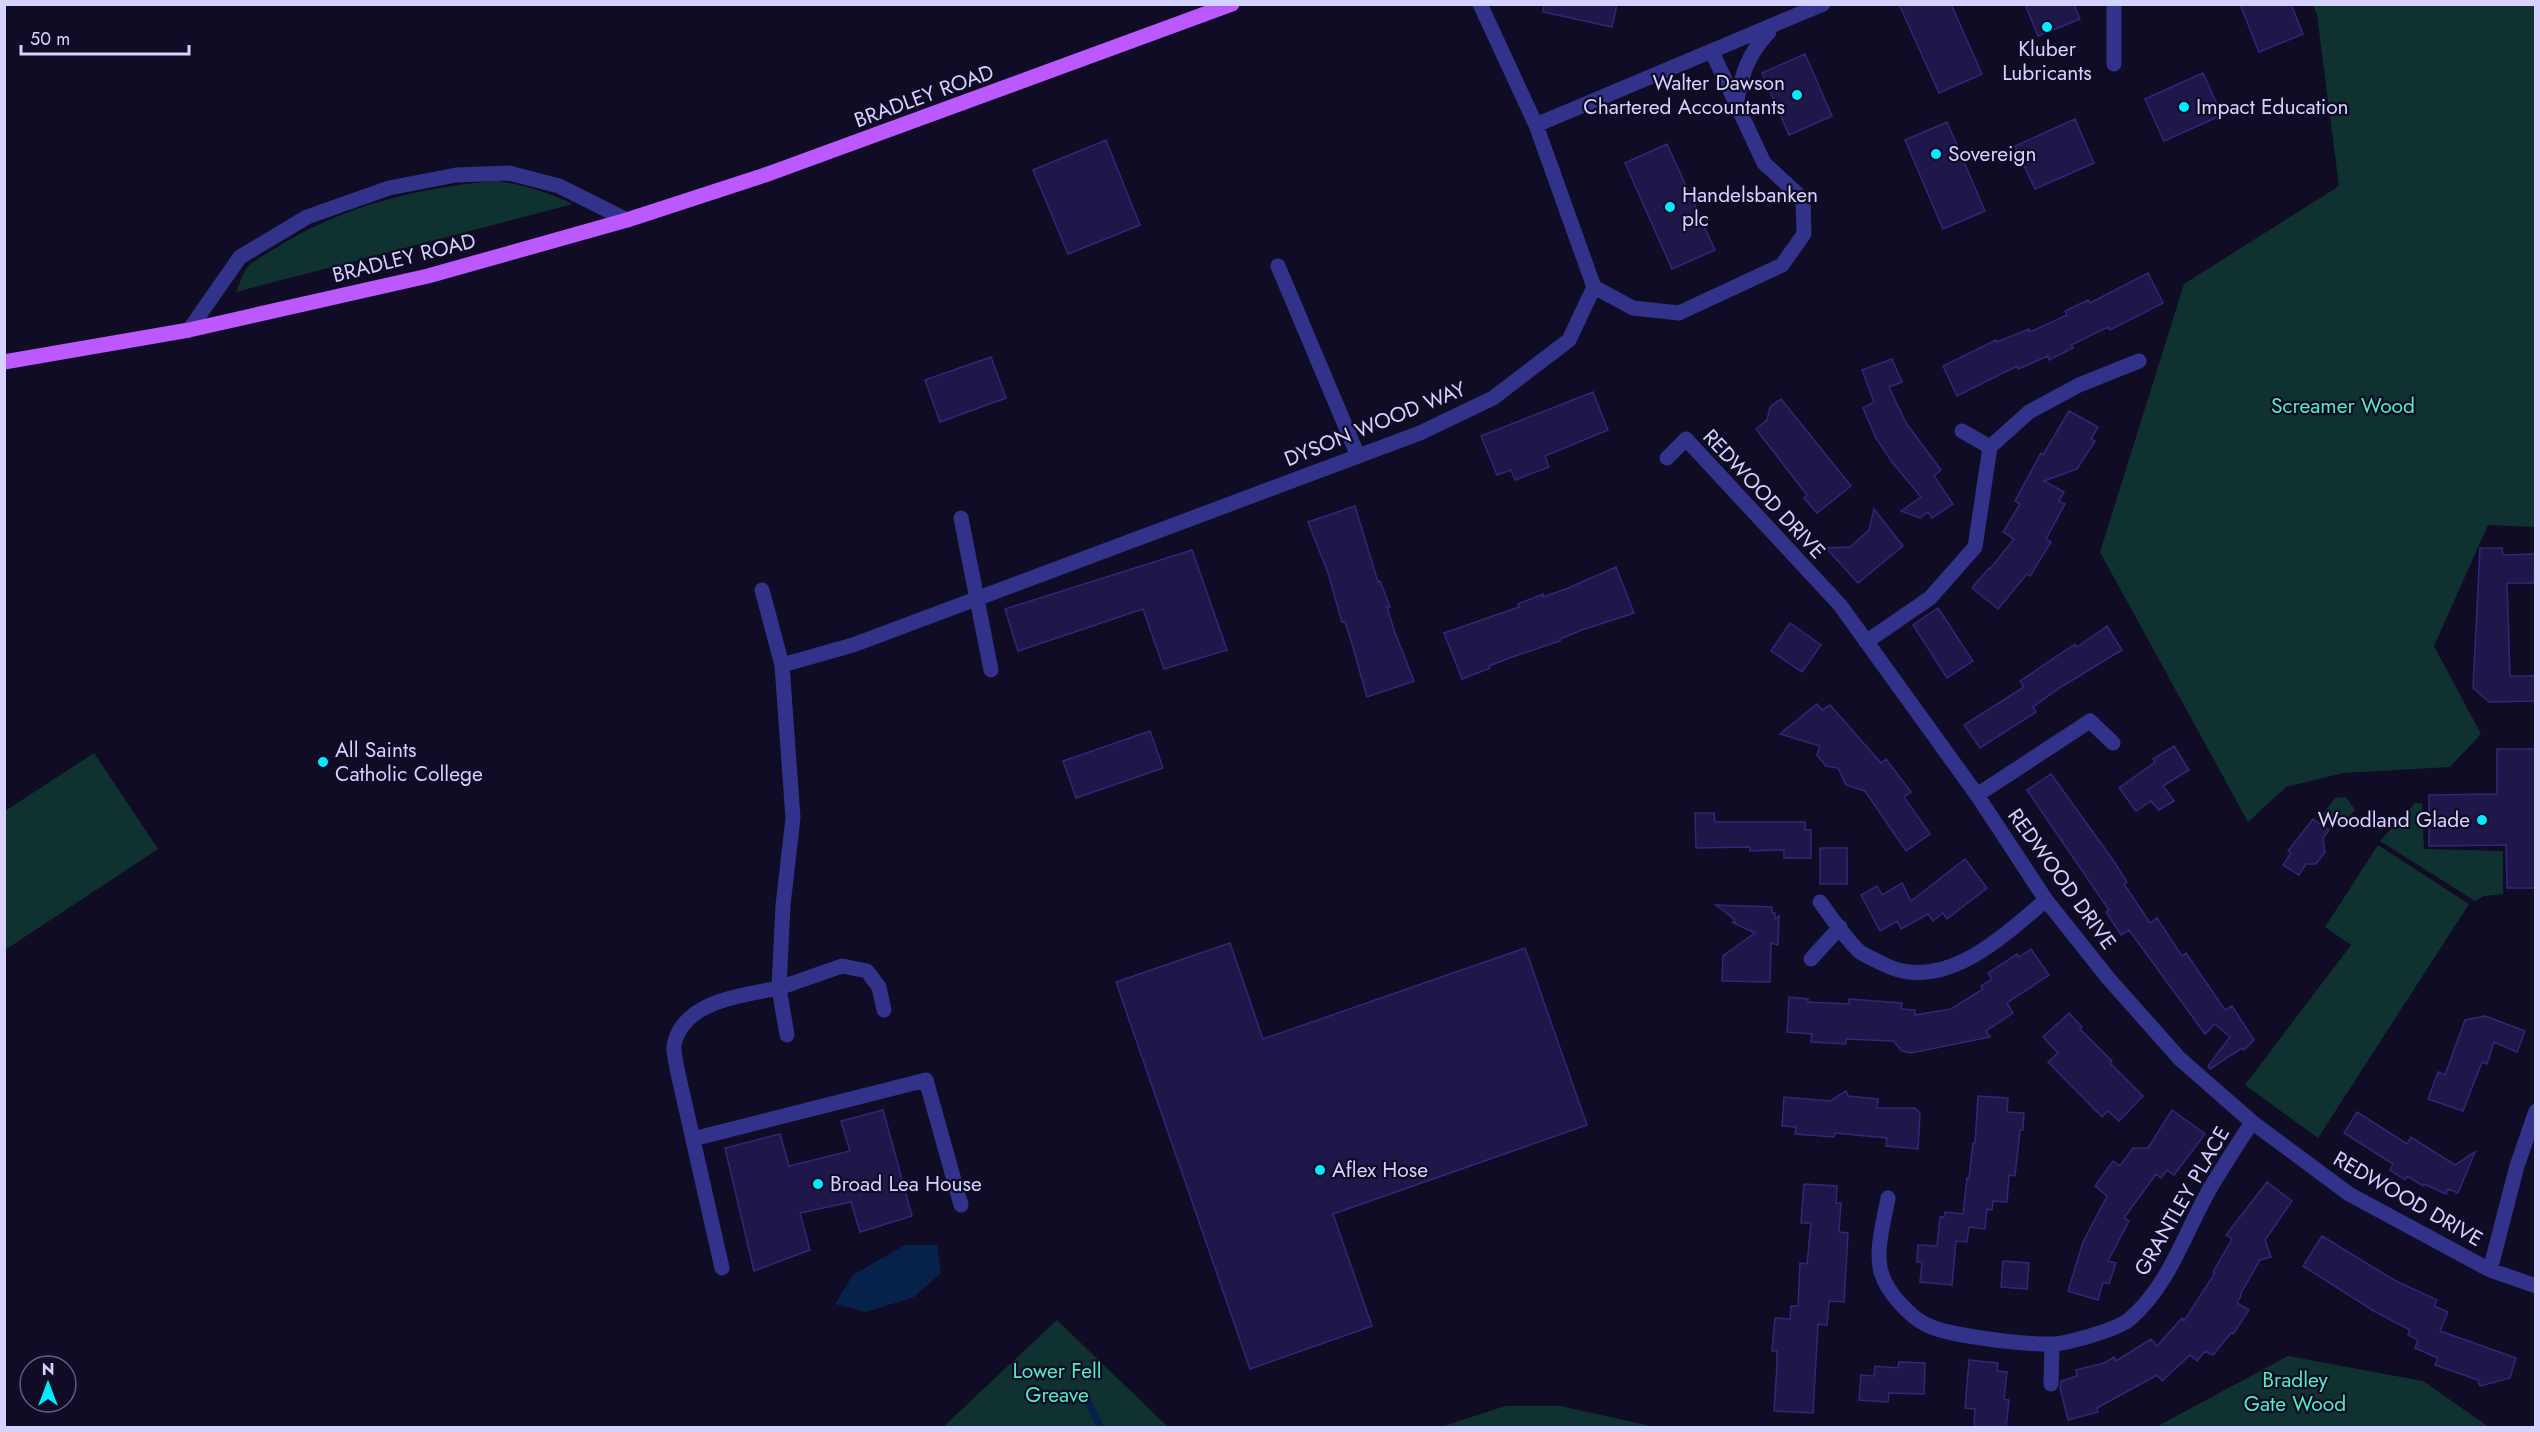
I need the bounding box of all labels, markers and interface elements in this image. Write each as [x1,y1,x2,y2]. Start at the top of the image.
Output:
scale bar [21,18,189,56]
marker: Kluber Lubricants [2040,20,2054,34]
text: 50 m [30,26,70,52]
place label: Kluber Lubricants [2002,34,2092,88]
street label: BRADLEY ROAD [850,57,998,135]
place label: Walter Dawson Chartered Accountants [1583,68,1785,122]
marker: Walter Dawson Chartered Accountants [1790,88,1804,102]
place label: Impact Education [2196,92,2349,122]
marker: Impact Education [2177,100,2191,114]
place label: Sovereign [1948,139,2037,169]
marker: Sovereign [1929,147,1943,161]
place label: Handelsbanken plc [1682,180,1818,234]
marker: Handelsbanken plc [1663,200,1677,214]
street label: BRADLEY ROAD [329,226,479,290]
street label: DYSON WOOD WAY [1280,374,1470,474]
park label: Screamer Wood [2271,391,2415,421]
street label: REDWOOD DRIVE [1696,422,1832,566]
place label: All Saints Catholic College [335,735,483,789]
marker: All Saints Catholic College [316,755,330,769]
street label: REDWOOD DRIVE [2001,802,2123,956]
place label: Woodland Glade [2318,805,2470,835]
marker: Woodland Glade [2475,813,2489,827]
street label: GRANTLEY PLACE [2127,1121,2237,1281]
street label: REDWOOD DRIVE [2328,1144,2488,1254]
place label: Aflex Hose [1332,1155,1428,1185]
marker: Aflex Hose [1313,1163,1327,1177]
place label: Broad Lea House [830,1169,982,1199]
marker: Broad Lea House [811,1177,825,1191]
north arrow [18,1354,78,1414]
park label: Lower Fell Greave [1012,1356,1102,1410]
text: N [42,1358,54,1381]
park label: Bradley Gate Wood [2244,1365,2346,1419]

